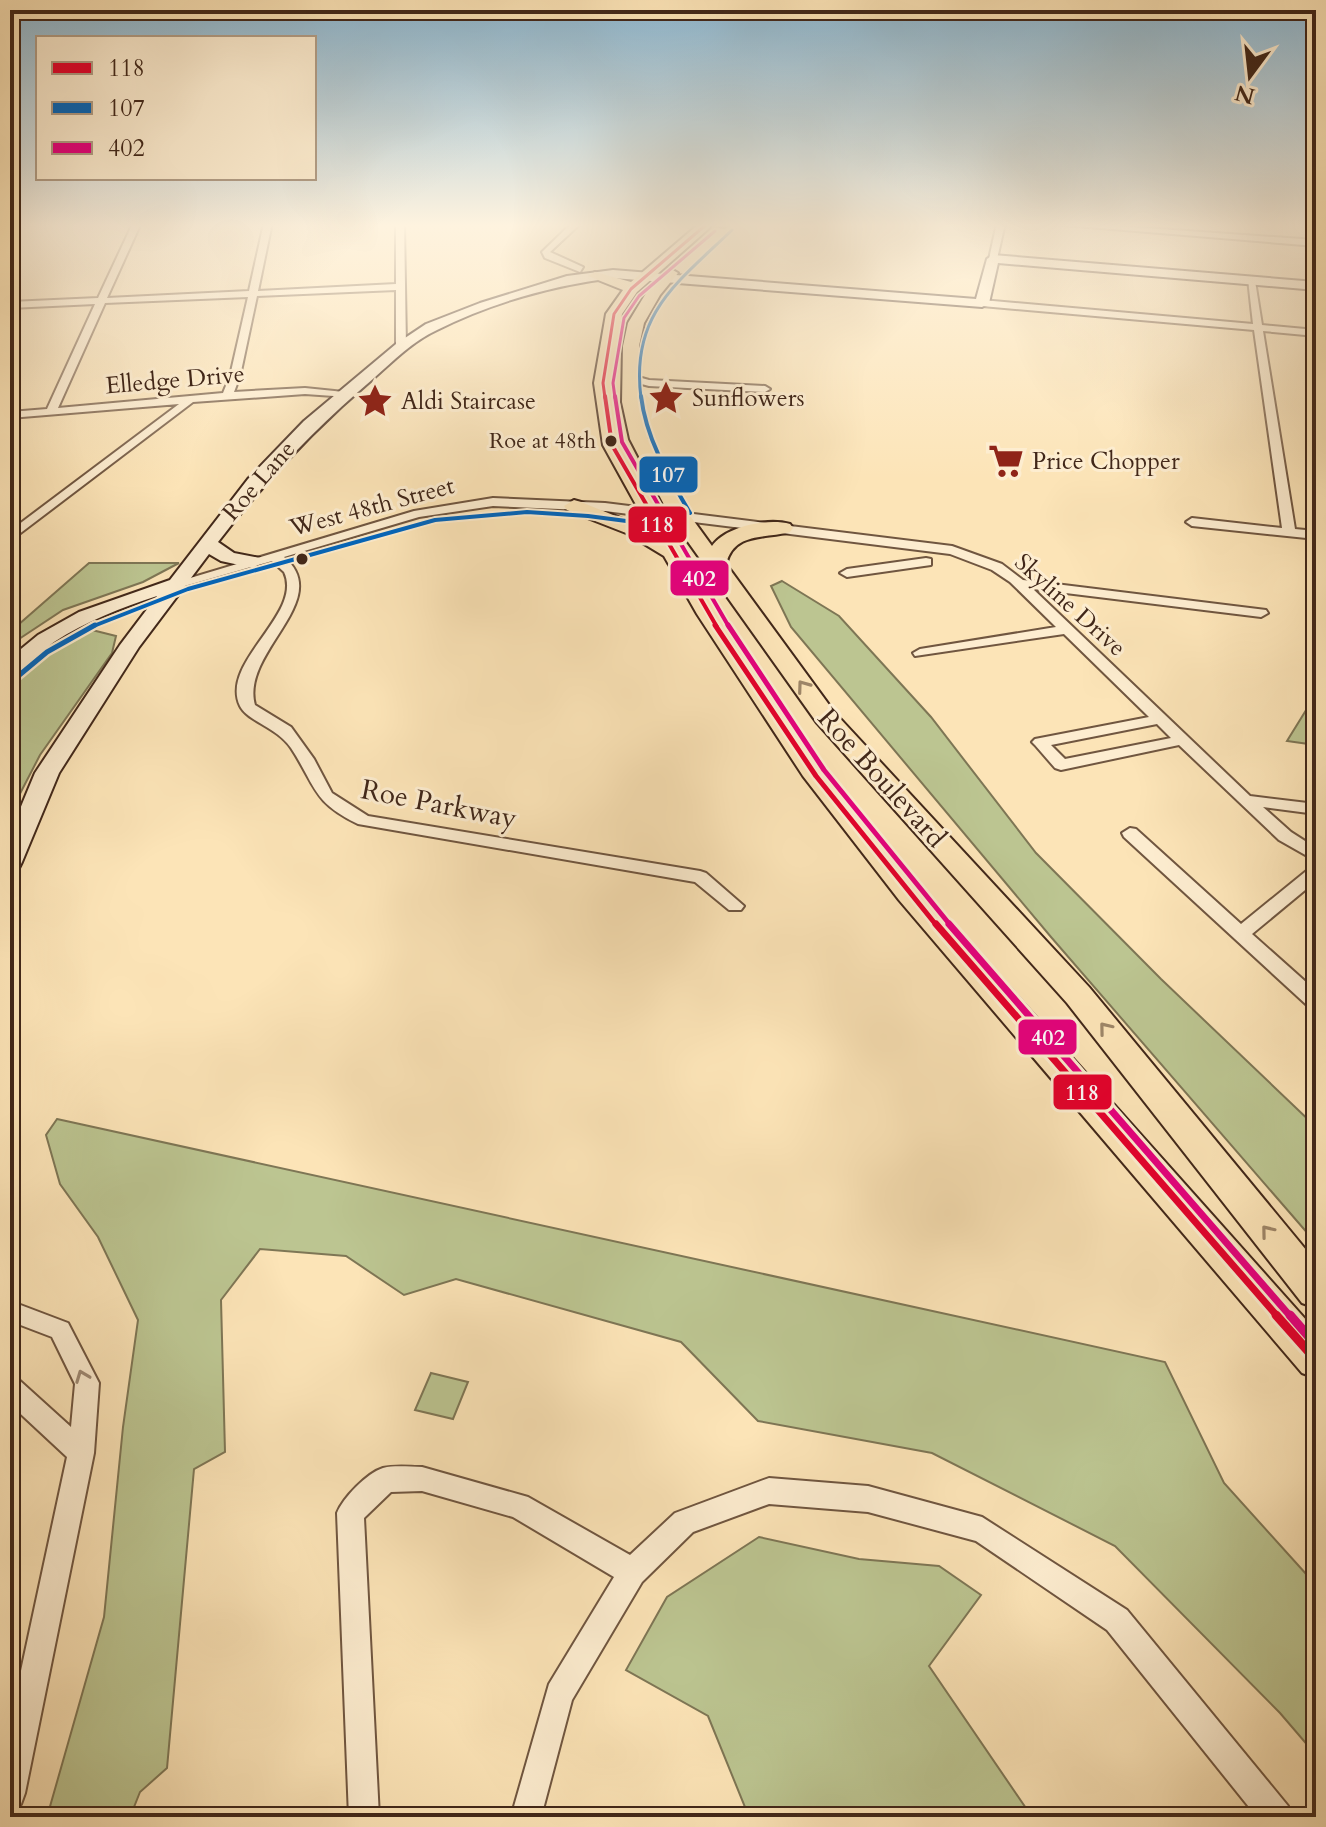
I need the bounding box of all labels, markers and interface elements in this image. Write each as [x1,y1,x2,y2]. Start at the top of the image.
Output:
legend [36,36,316,180]
north arrow [1210,36,1290,116]
text: 118 [108,52,145,85]
text: N [1232,77,1258,111]
text: 107 [108,92,145,125]
text: 402 [108,132,145,165]
street label: Elledge Drive [104,357,246,403]
place icon: Sunflowers [647,379,685,417]
place icon: Aldi Staircase [356,382,394,420]
place label: Sunflowers [692,382,804,415]
place label: Aldi Staircase [401,385,536,418]
place label: Roe at 48th [489,426,596,456]
marker: Roe at 48th [603,433,619,449]
street label: Roe Lane [215,434,303,528]
supermarket icon: Price Chopper [987,442,1025,480]
place label: Price Chopper [1032,445,1180,478]
line badge: 107 [638,455,699,494]
text: 107 [651,460,685,490]
street label: West 48th Street [285,469,458,545]
line badge: 118 [627,505,688,544]
text: 118 [640,510,674,540]
street label: Skyline Drive [1007,546,1133,664]
unlabelled marker [294,551,310,567]
line badge: 402 [669,559,730,597]
text: 402 [682,564,716,594]
one-way arrow [798,680,813,695]
street label: Roe Boulevard [809,700,955,856]
street label: Roe Parkway [358,770,520,838]
line badge: 402 [1017,1018,1078,1056]
one-way arrow [1100,1022,1114,1037]
text: 402 [1031,1023,1065,1053]
line badge: 118 [1052,1073,1113,1111]
text: 118 [1065,1078,1099,1108]
one-way arrow [1262,1226,1277,1240]
one-way arrow [75,1370,92,1384]

